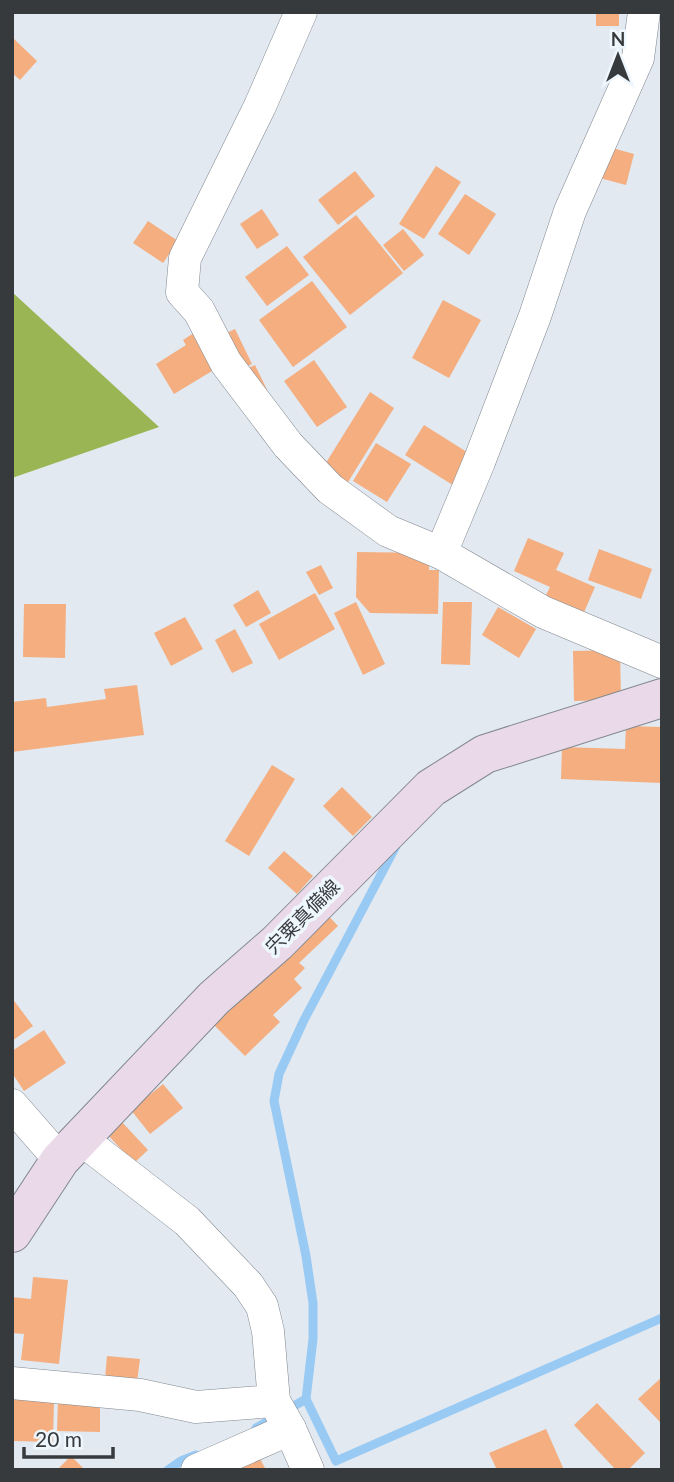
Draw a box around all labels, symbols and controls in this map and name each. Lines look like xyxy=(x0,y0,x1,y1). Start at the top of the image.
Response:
north arrow xyxy=(583,21,653,91)
text: N xyxy=(611,27,625,50)
street label: 宍粟真備線 xyxy=(260,874,344,958)
scale bar xyxy=(24,1416,114,1460)
text: 20 m xyxy=(35,1426,82,1451)

